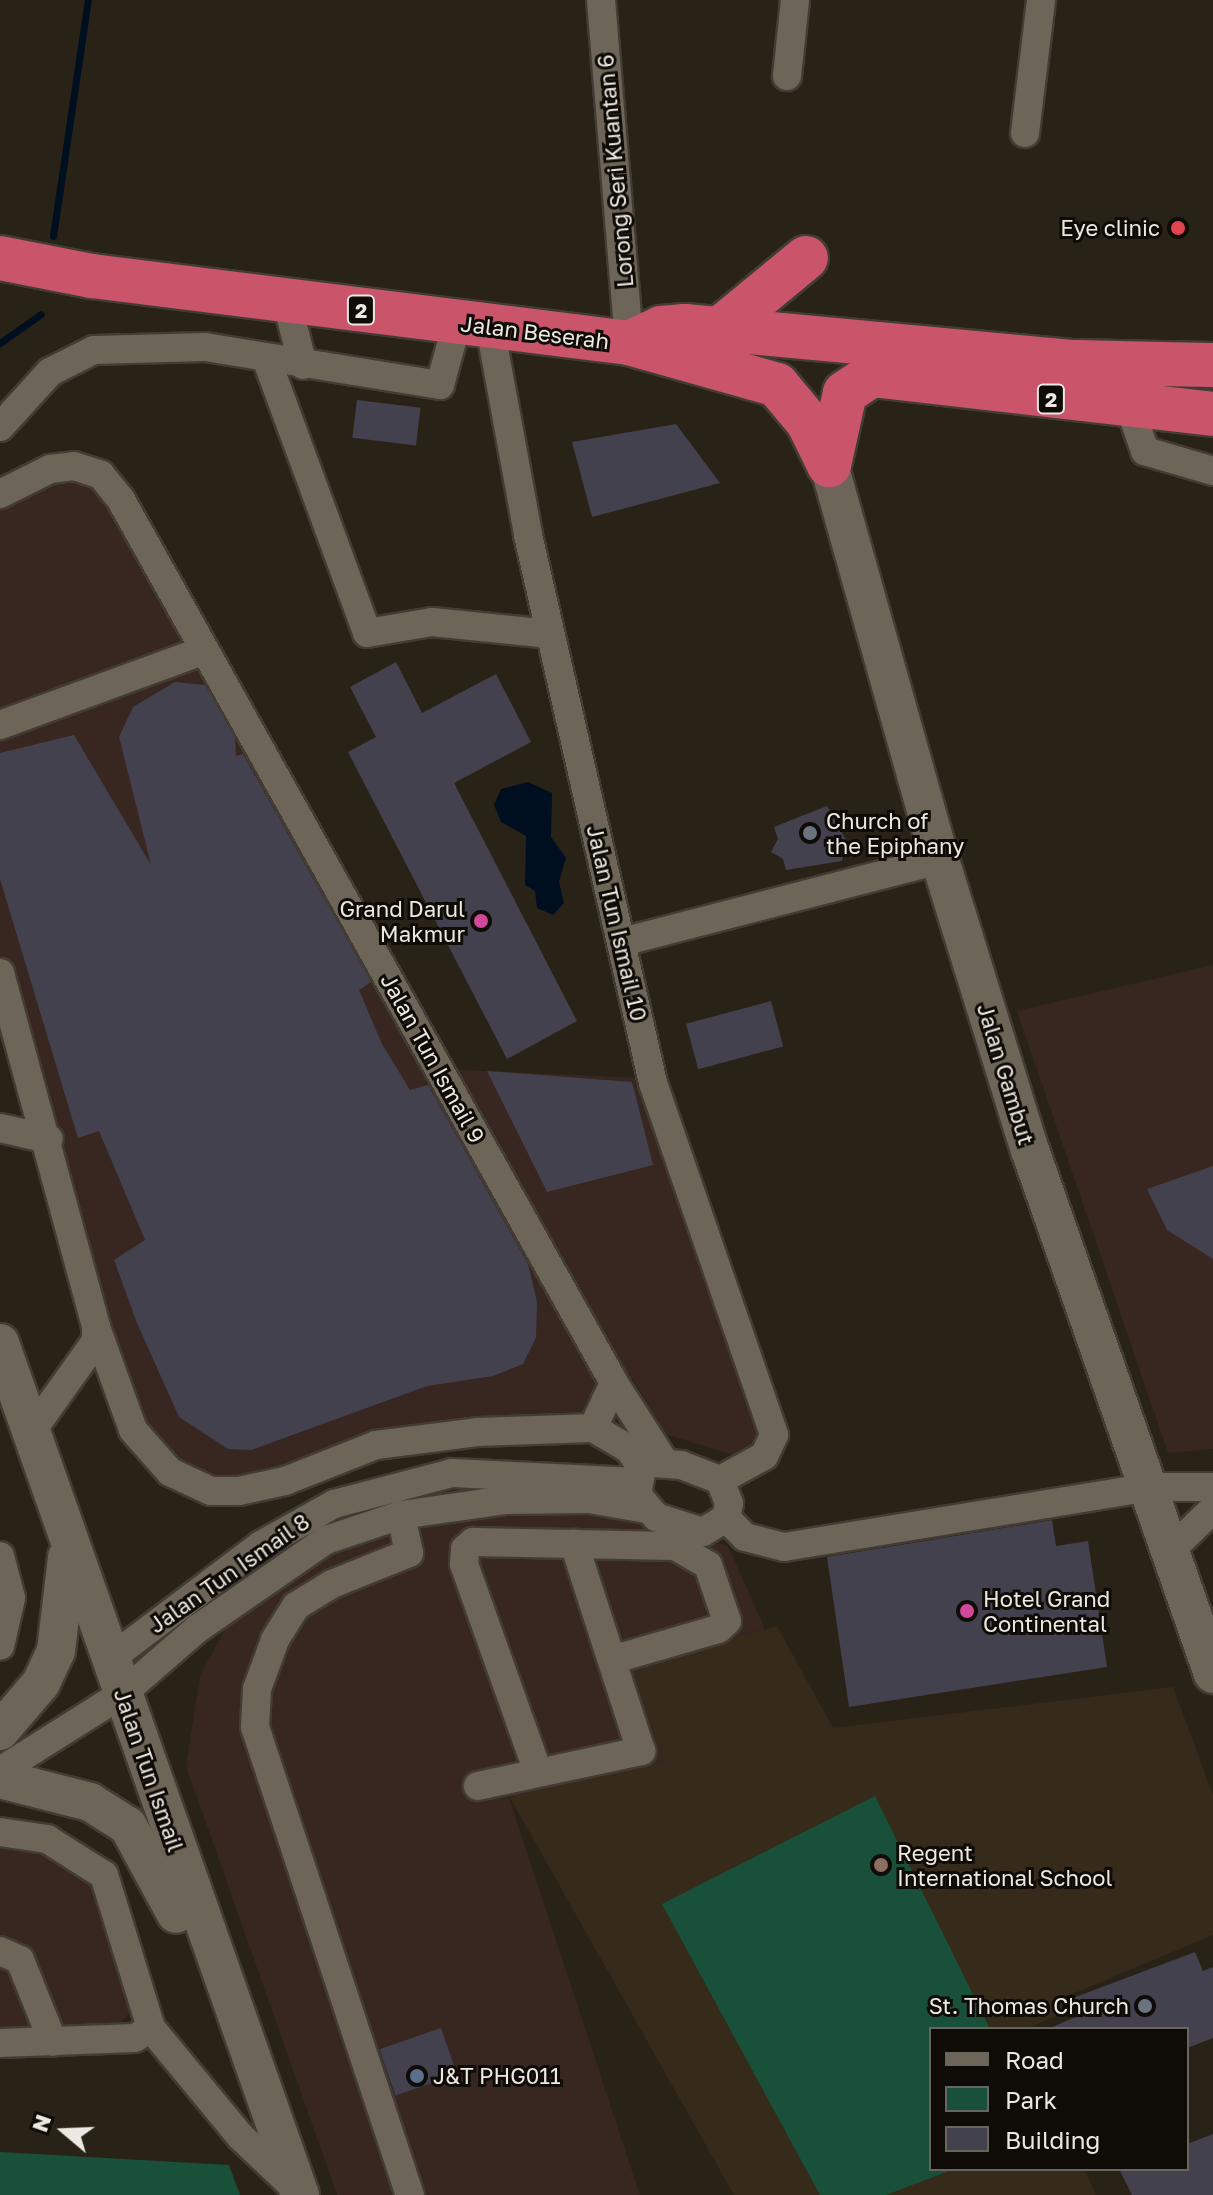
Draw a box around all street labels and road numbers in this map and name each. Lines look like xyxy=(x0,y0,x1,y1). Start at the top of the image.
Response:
street label: Lorong Seri Kuantan 6 xyxy=(592,53,638,289)
road number: 2 xyxy=(345,294,377,326)
street label: Jalan Beserah xyxy=(459,310,611,354)
road number: 2 xyxy=(1035,383,1067,415)
street label: Jalan Tun Ismail 10 xyxy=(582,822,652,1024)
street label: Jalan Tun Ismail 9 xyxy=(376,969,490,1147)
street label: Jalan Gambut xyxy=(972,1000,1040,1148)
street label: Jalan Tun Ismail 8 xyxy=(144,1508,314,1638)
street label: Jalan Tun Ismail xyxy=(109,1685,189,1855)

